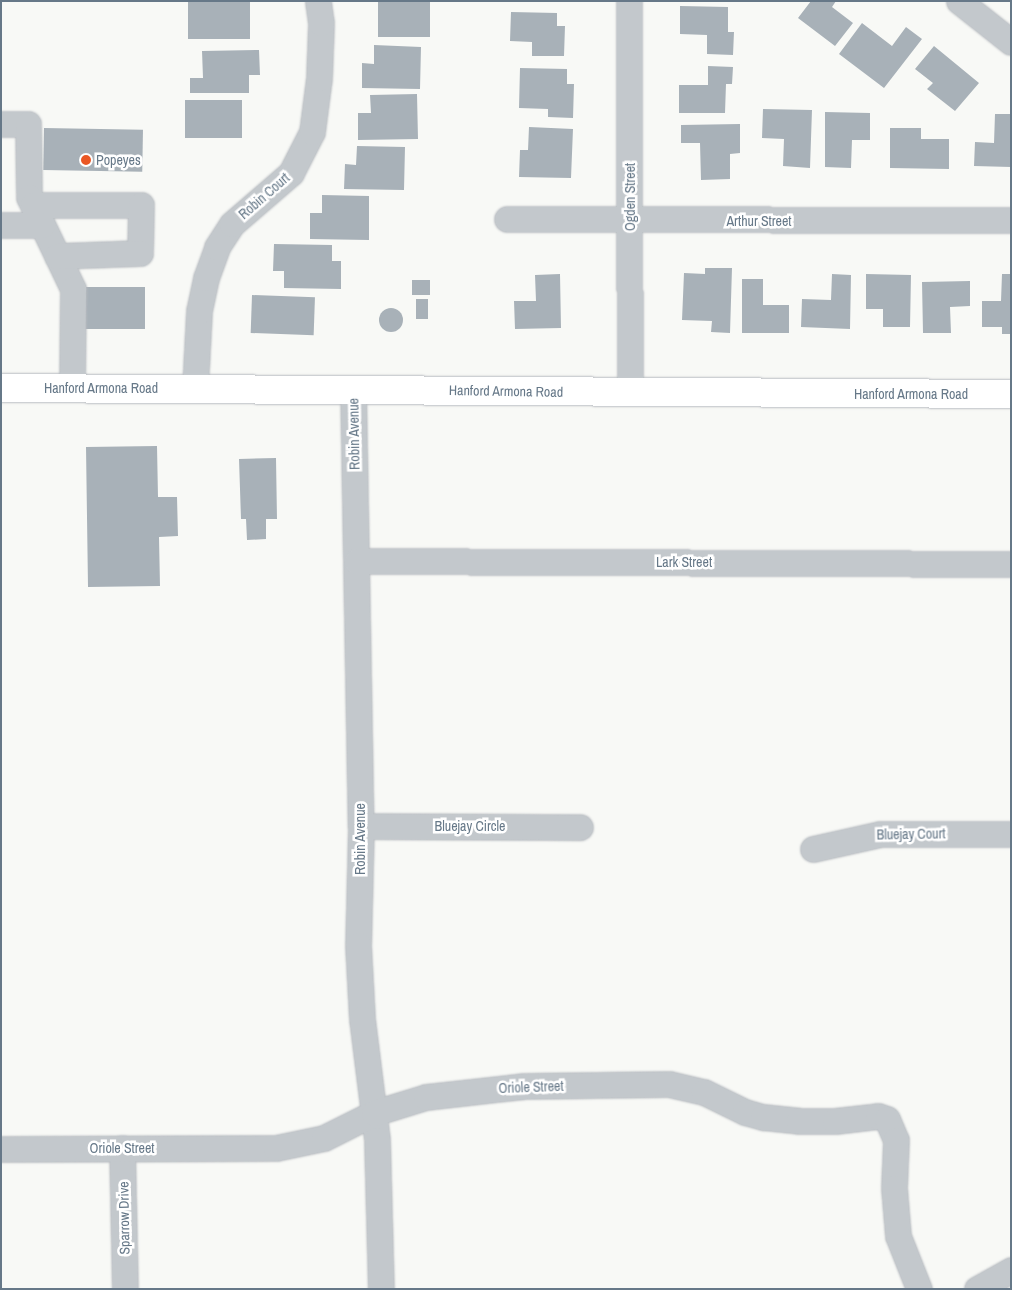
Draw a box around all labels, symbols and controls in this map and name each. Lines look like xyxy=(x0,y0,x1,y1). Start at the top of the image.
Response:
place label: Popeyes xyxy=(96,152,141,168)
marker: Popeyes xyxy=(80,154,92,166)
street label: Ogden Street xyxy=(622,163,638,231)
street label: Robin Court xyxy=(235,169,293,223)
street label: Arthur Street xyxy=(726,213,792,229)
street label: Hanford Armona Road xyxy=(44,380,158,396)
street label: Hanford Armona Road xyxy=(448,382,564,400)
street label: Hanford Armona Road xyxy=(854,386,968,402)
street label: Robin Avenue xyxy=(345,398,363,470)
street label: Lark Street xyxy=(656,554,712,570)
street label: Robin Avenue xyxy=(352,803,368,875)
street label: Bluejay Circle xyxy=(435,818,505,834)
street label: Bluejay Court xyxy=(876,825,946,843)
street label: Oriole Street xyxy=(498,1077,564,1097)
street label: Oriole Street xyxy=(89,1140,155,1156)
street label: Sparrow Drive xyxy=(115,1181,133,1255)

